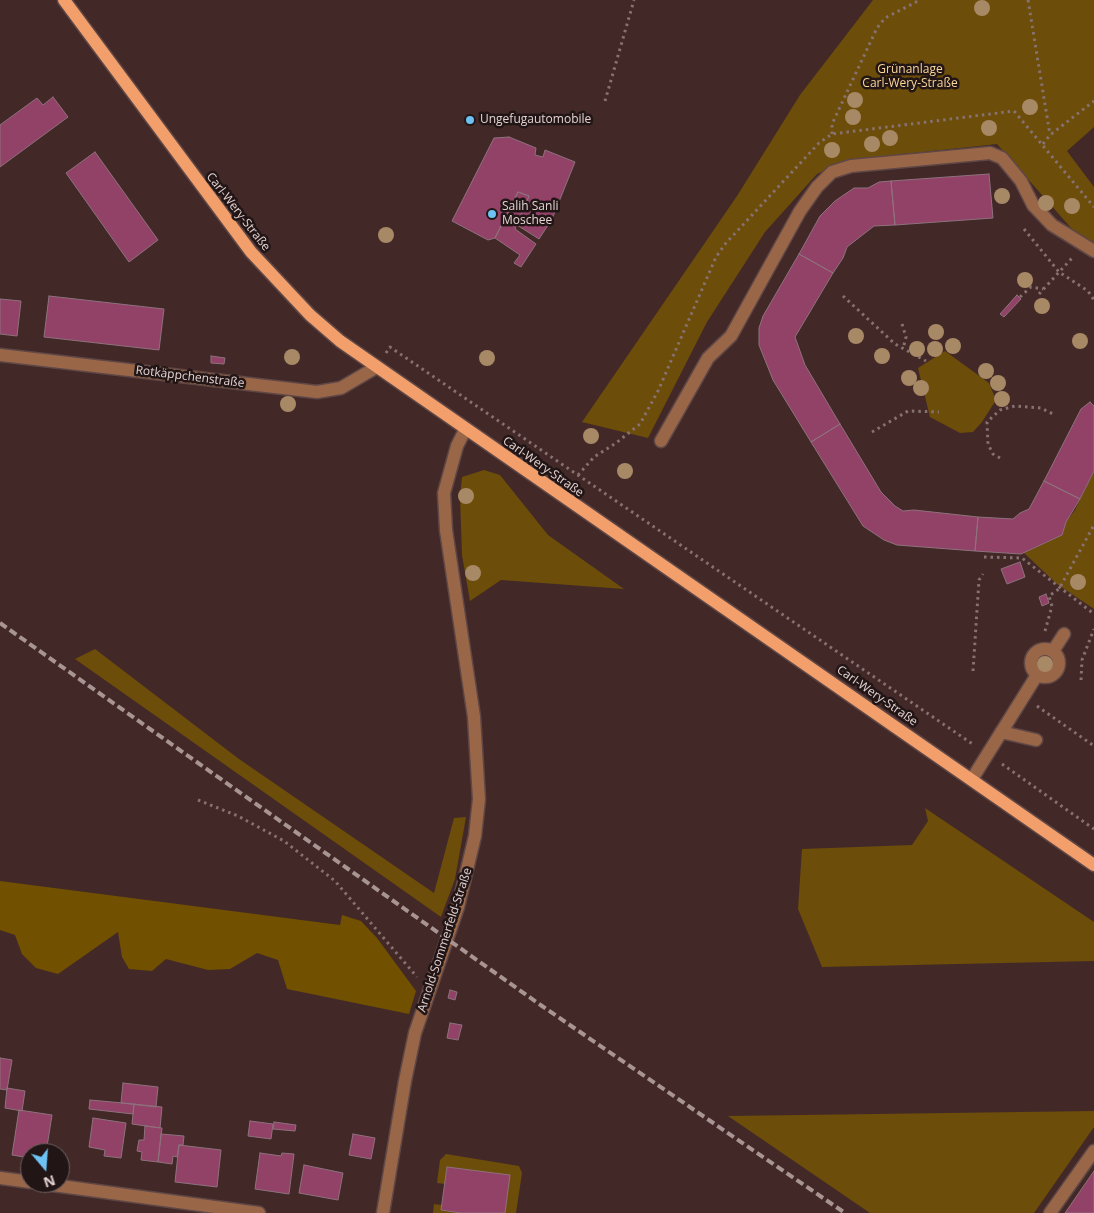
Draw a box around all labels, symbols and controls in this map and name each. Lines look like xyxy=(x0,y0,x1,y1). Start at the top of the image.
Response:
park label: Grünanlage Carl-Wery-Straße xyxy=(862,63,958,91)
place label: Ungefugautomobile xyxy=(480,113,591,127)
marker: Ungefugautomobile xyxy=(464,114,476,126)
street label: Carl-Wery-Straße xyxy=(203,170,273,254)
place label: Salih Sanli Moschee xyxy=(502,200,558,228)
marker: Salih Sanli Moschee xyxy=(486,208,498,220)
street label: Rotkäppchenstraße xyxy=(135,363,245,391)
street label: Carl-Wery-Straße xyxy=(500,434,586,500)
street label: Carl-Wery-Straße xyxy=(834,663,920,729)
street label: Arnold-Sommerfeld-Straße xyxy=(415,866,475,1014)
north arrow xyxy=(20,1143,70,1193)
text: N xyxy=(41,1171,58,1193)

